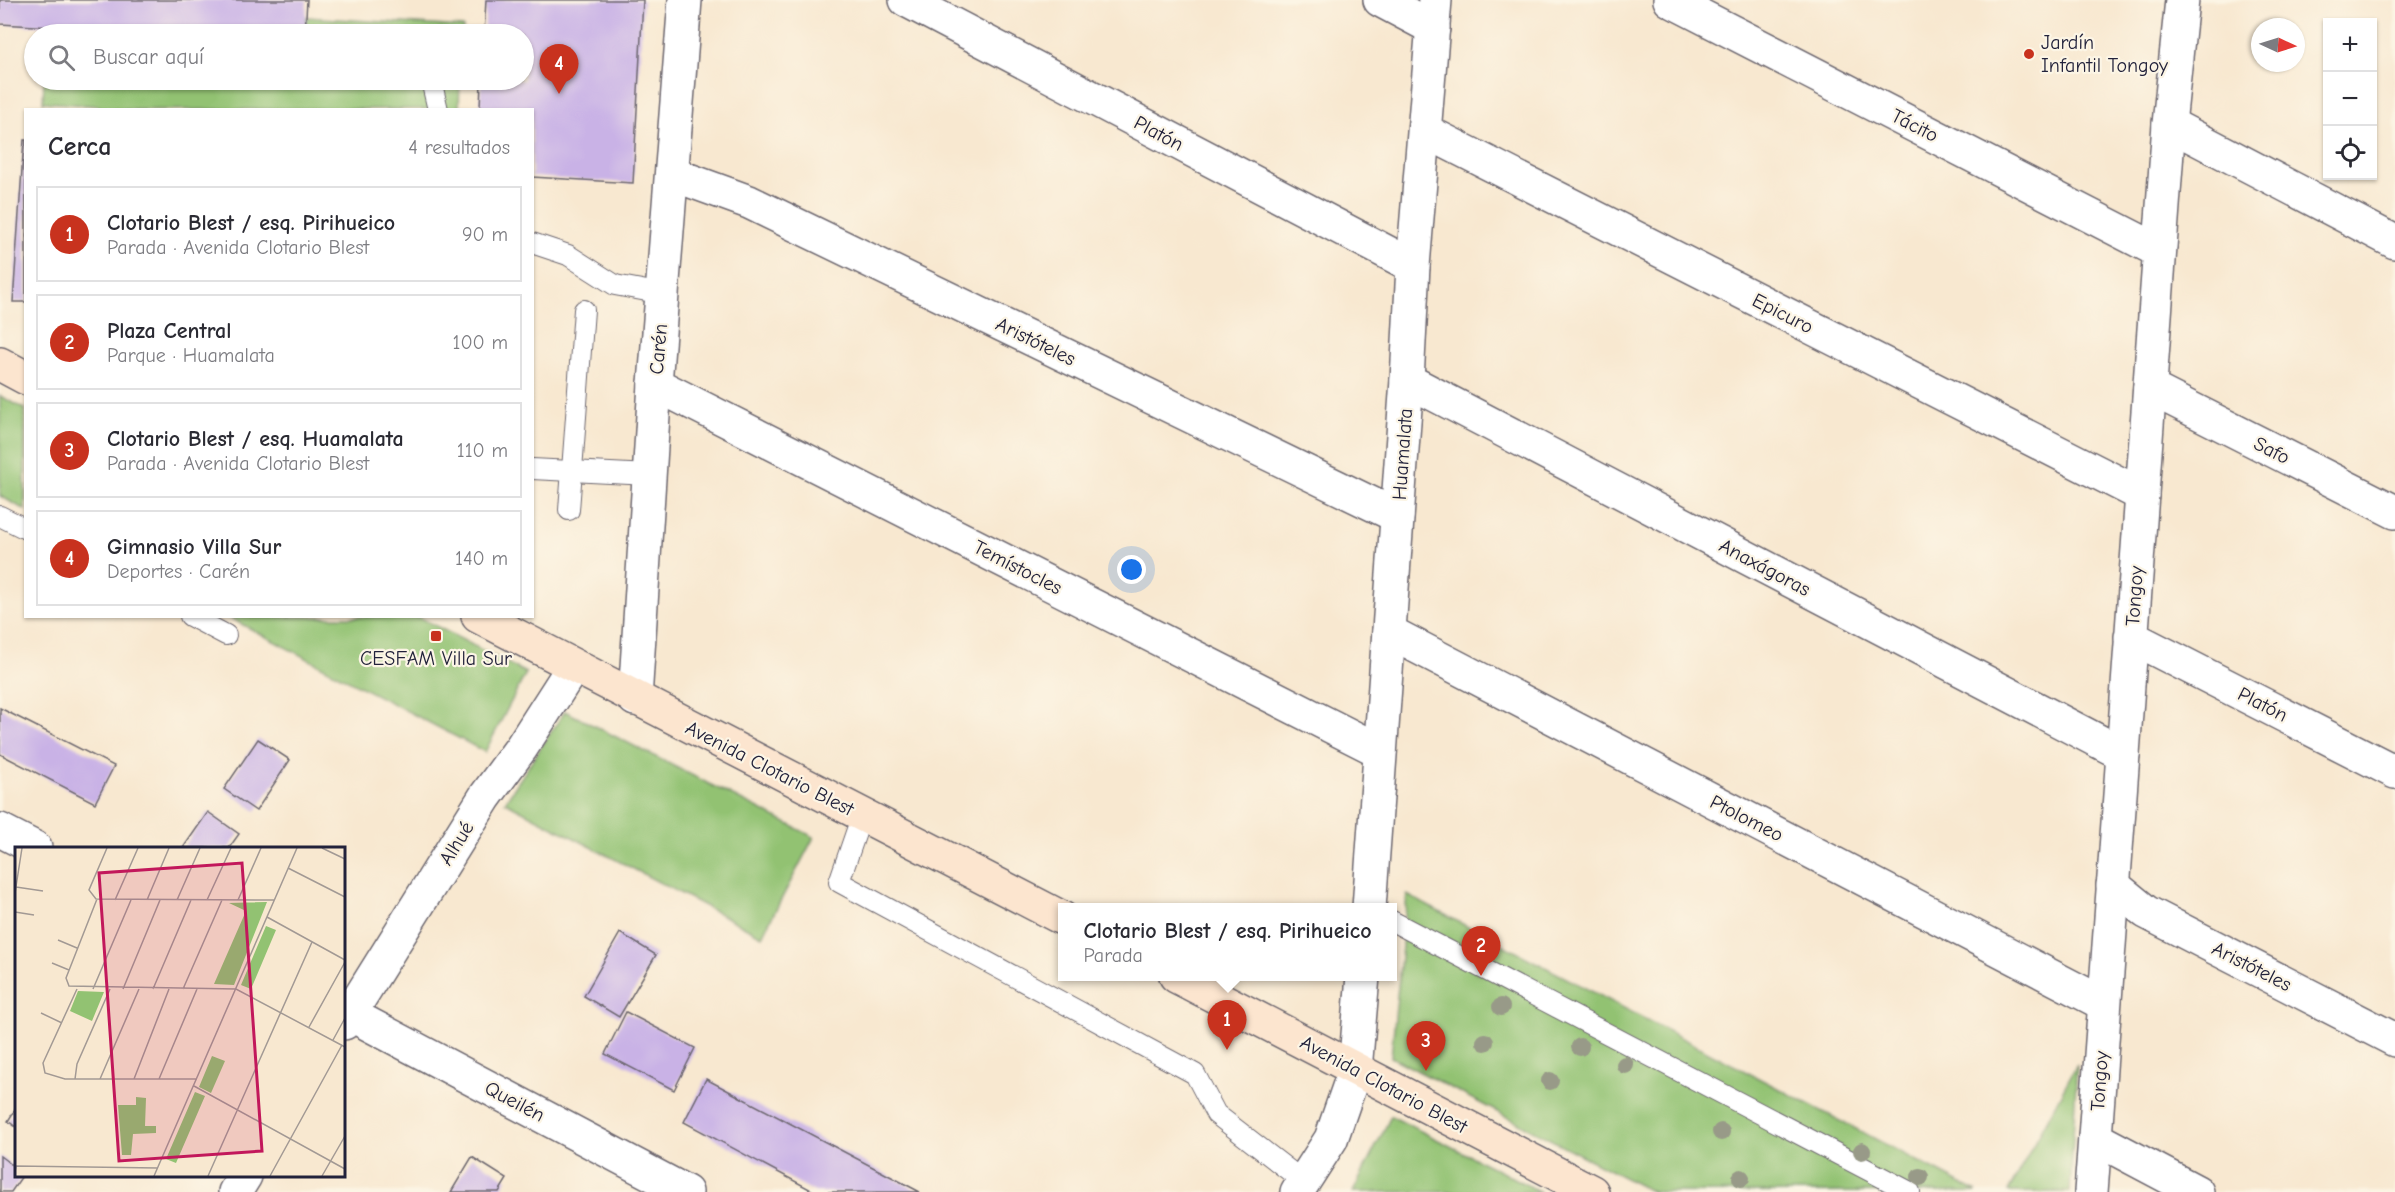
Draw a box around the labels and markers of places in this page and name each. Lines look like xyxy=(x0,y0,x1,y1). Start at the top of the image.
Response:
place label: Jardín Infantil Tongoy xyxy=(2041,31,2168,77)
pin: 4 xyxy=(540,44,578,94)
marker: Jardín Infantil Tongoy xyxy=(2022,47,2036,61)
marker: CESFAM Villa Sur xyxy=(429,629,443,643)
place label: CESFAM Villa Sur xyxy=(360,647,512,670)
pin: 2 xyxy=(1462,926,1500,976)
pin: 1 xyxy=(1208,1000,1246,1050)
pin: 3 xyxy=(1406,1022,1446,1071)

